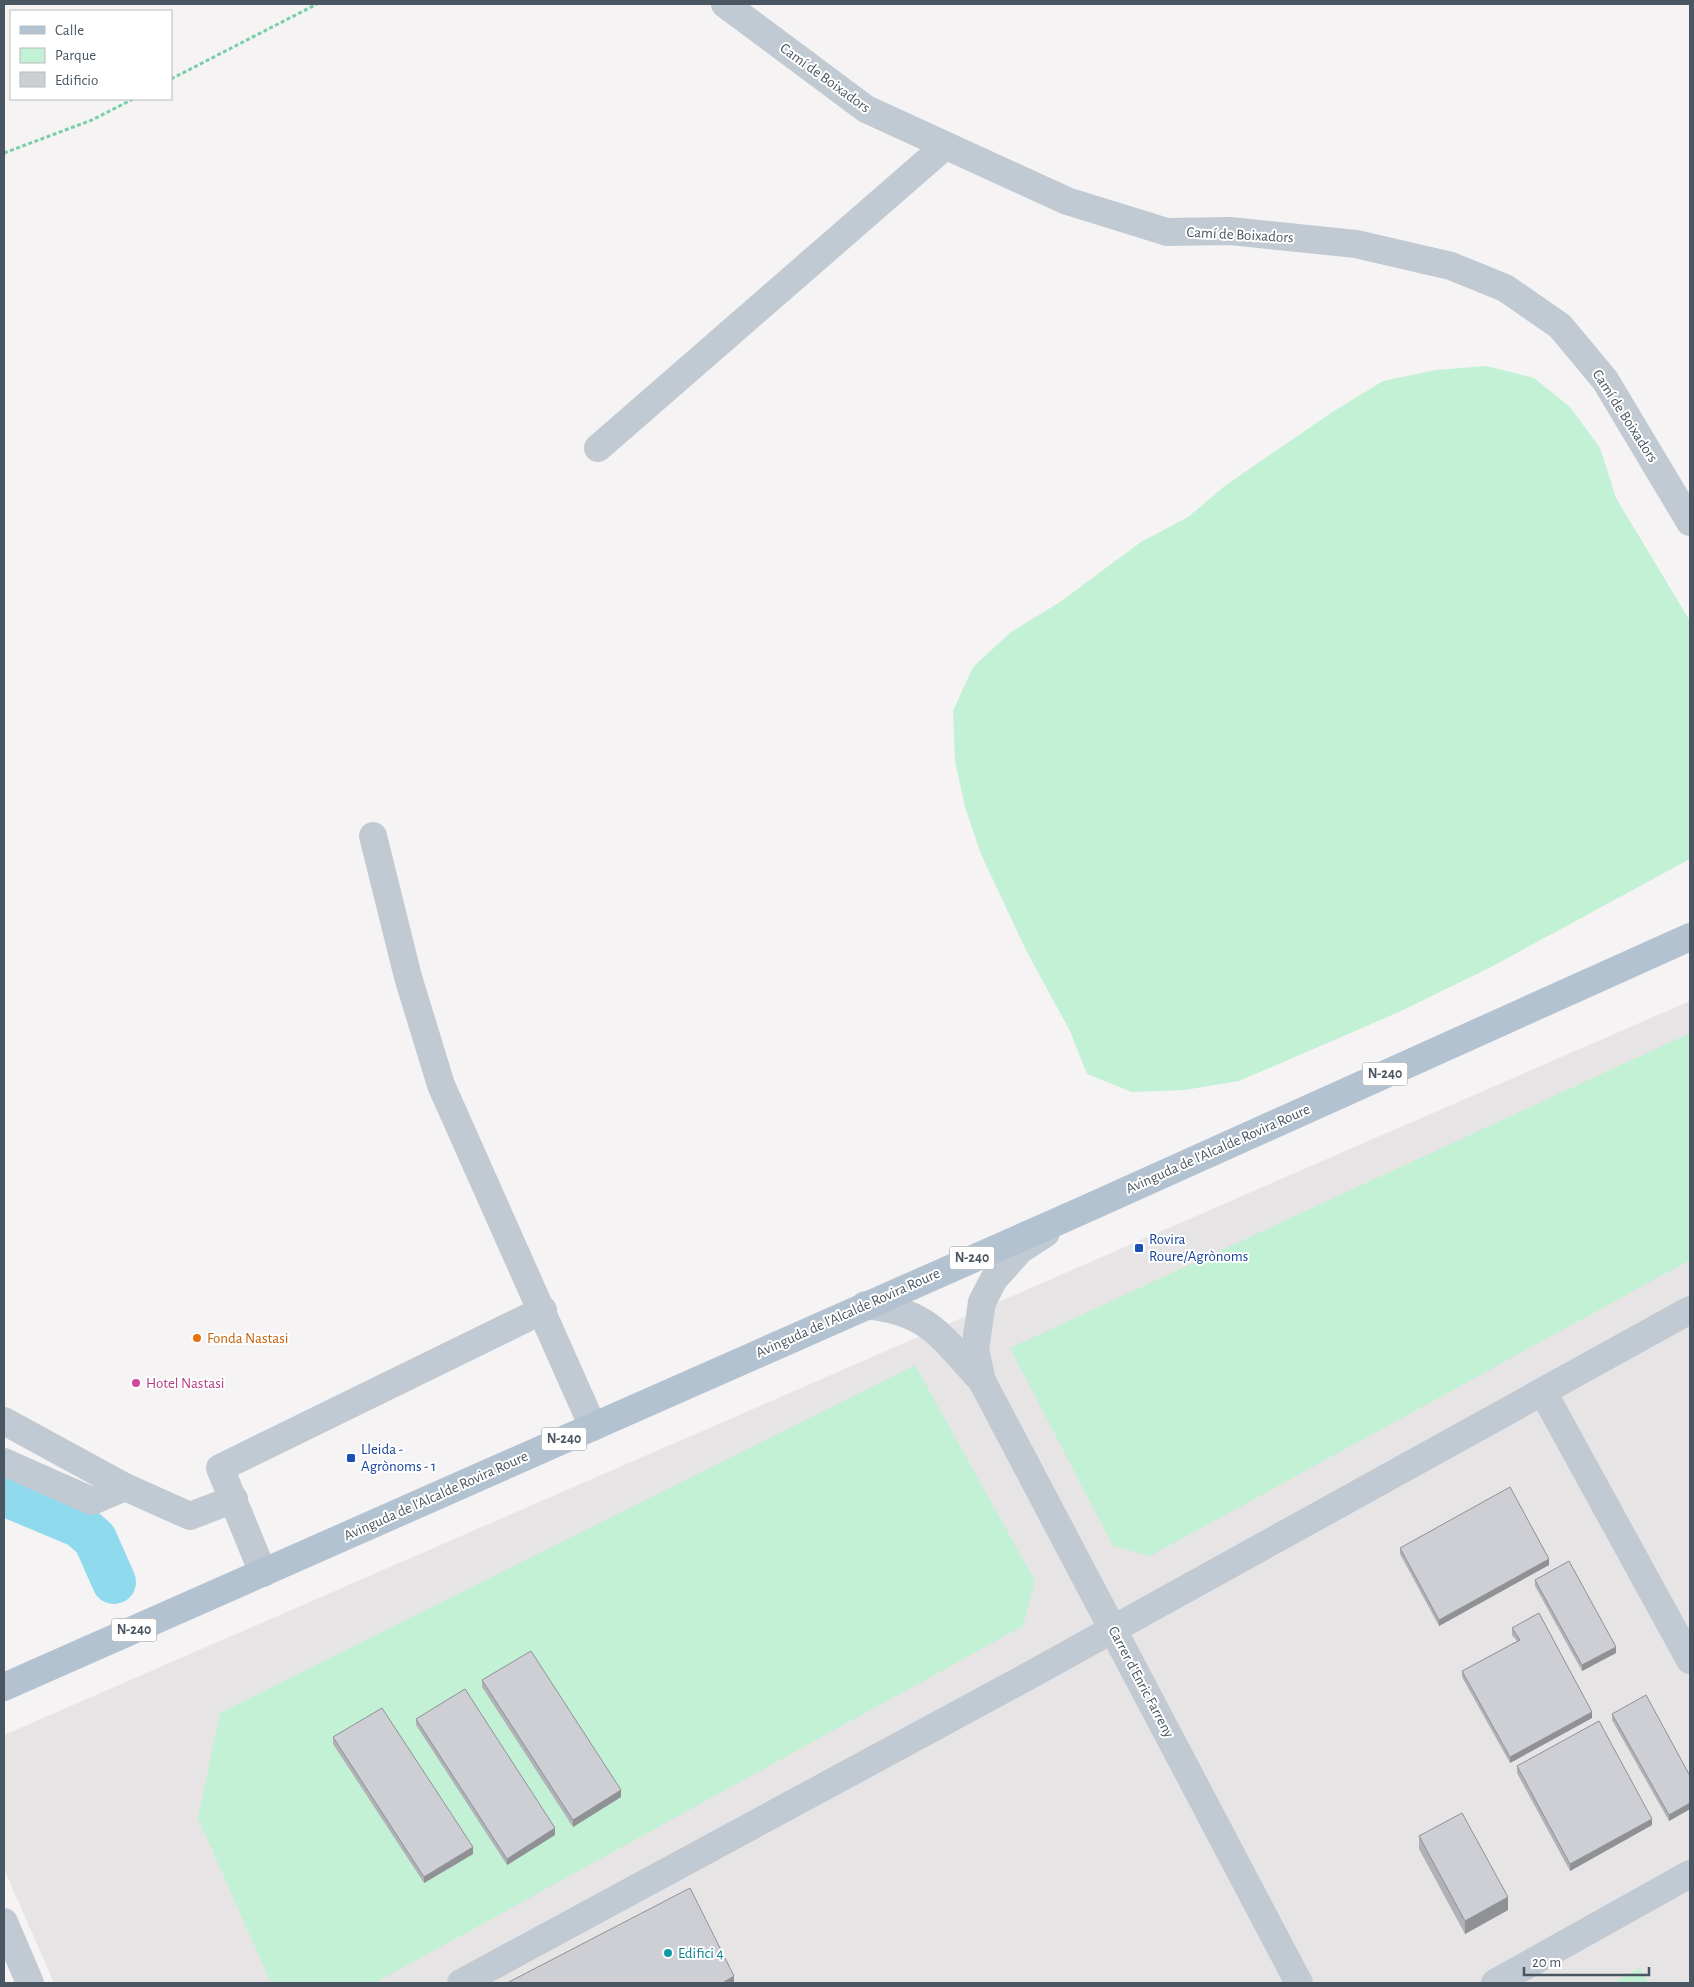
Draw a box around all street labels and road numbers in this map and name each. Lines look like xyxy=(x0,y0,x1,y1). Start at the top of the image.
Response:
street label: Camí de Boixadors xyxy=(777,40,873,116)
street label: Camí de Boixadors xyxy=(1186,225,1294,245)
street label: Camí de Boixadors xyxy=(1589,367,1661,465)
road number: N-240 xyxy=(1362,1062,1408,1086)
street label: Avinguda de l'Alcalde Rovira Roure xyxy=(1124,1101,1312,1197)
road number: N-240 xyxy=(950,1246,994,1270)
street label: Avinguda de l'Alcalde Rovira Roure xyxy=(754,1265,942,1361)
road number: N-240 xyxy=(542,1428,586,1450)
street label: Avinguda de l'Alcalde Rovira Roure xyxy=(342,1448,530,1544)
road number: N-240 xyxy=(112,1618,156,1642)
street label: Carrer d'Enric Farreny xyxy=(1105,1624,1177,1741)

